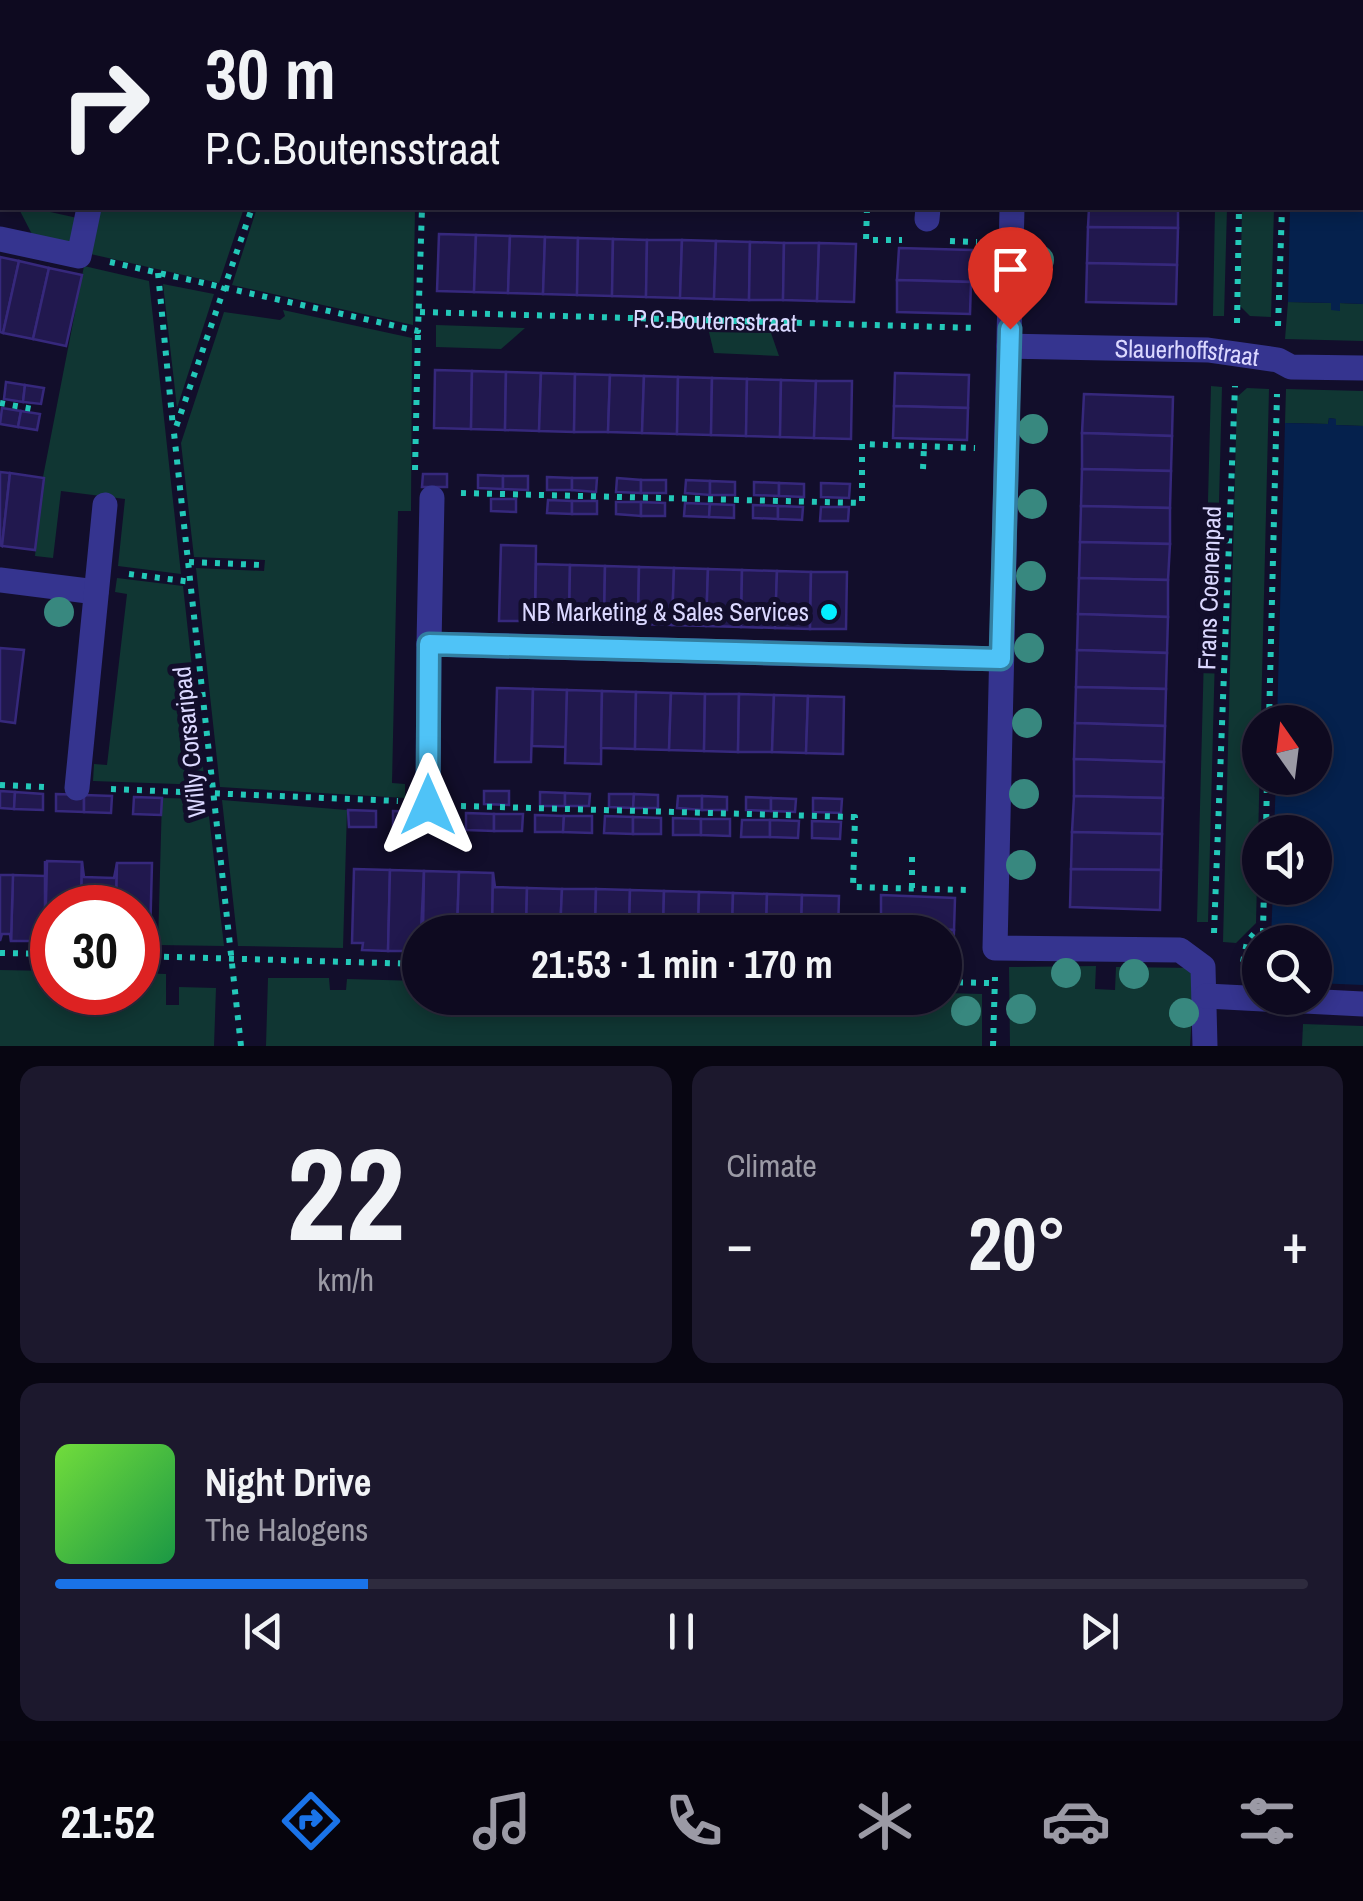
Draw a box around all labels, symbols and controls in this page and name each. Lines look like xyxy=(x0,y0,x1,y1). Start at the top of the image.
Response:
text: 30 m xyxy=(205,27,336,121)
icon: right xyxy=(40,40,170,170)
text: P.C.Boutensstraat xyxy=(205,117,500,178)
pin xyxy=(968,227,1053,330)
icon: arrive xyxy=(983,242,1038,297)
street label: P.C.Boutensstraat xyxy=(632,301,798,340)
street label: Slauerhoffstraat xyxy=(1114,331,1261,374)
street label: Frans Coenenpad xyxy=(1189,505,1229,671)
place label: NB Marketing & Sales Services xyxy=(522,595,809,629)
marker: NB Marketing & Sales Services xyxy=(818,601,840,623)
street label: Willy Corsaripad xyxy=(164,665,214,819)
north arrow xyxy=(1242,705,1332,795)
map controls xyxy=(1242,705,1332,1015)
position arrow xyxy=(376,753,480,857)
button: sound xyxy=(1242,815,1332,905)
speed limit sign: 30 xyxy=(30,885,160,1015)
button: search xyxy=(1242,925,1332,1015)
text: 21:53 · 1 min · 170 m xyxy=(531,939,833,990)
text: 22 xyxy=(286,1105,405,1281)
text: Climate xyxy=(727,1144,817,1187)
text: 20° xyxy=(968,1192,1066,1293)
text: − xyxy=(727,1206,753,1280)
text: + xyxy=(1282,1206,1308,1280)
text: km/h xyxy=(317,1258,374,1301)
text: Night Drive xyxy=(205,1457,371,1508)
text: The Halogens xyxy=(205,1508,368,1551)
icon: previous xyxy=(236,1604,291,1659)
icon: pause xyxy=(654,1604,709,1659)
icon: next xyxy=(1072,1604,1127,1659)
icon: directions xyxy=(276,1786,346,1856)
icon: music xyxy=(467,1786,537,1856)
icon: phone xyxy=(659,1786,729,1856)
icon: climate xyxy=(850,1786,920,1856)
icon: car xyxy=(1041,1786,1111,1856)
icon: filters xyxy=(1232,1786,1302,1856)
text: 21:52 xyxy=(61,1791,155,1852)

